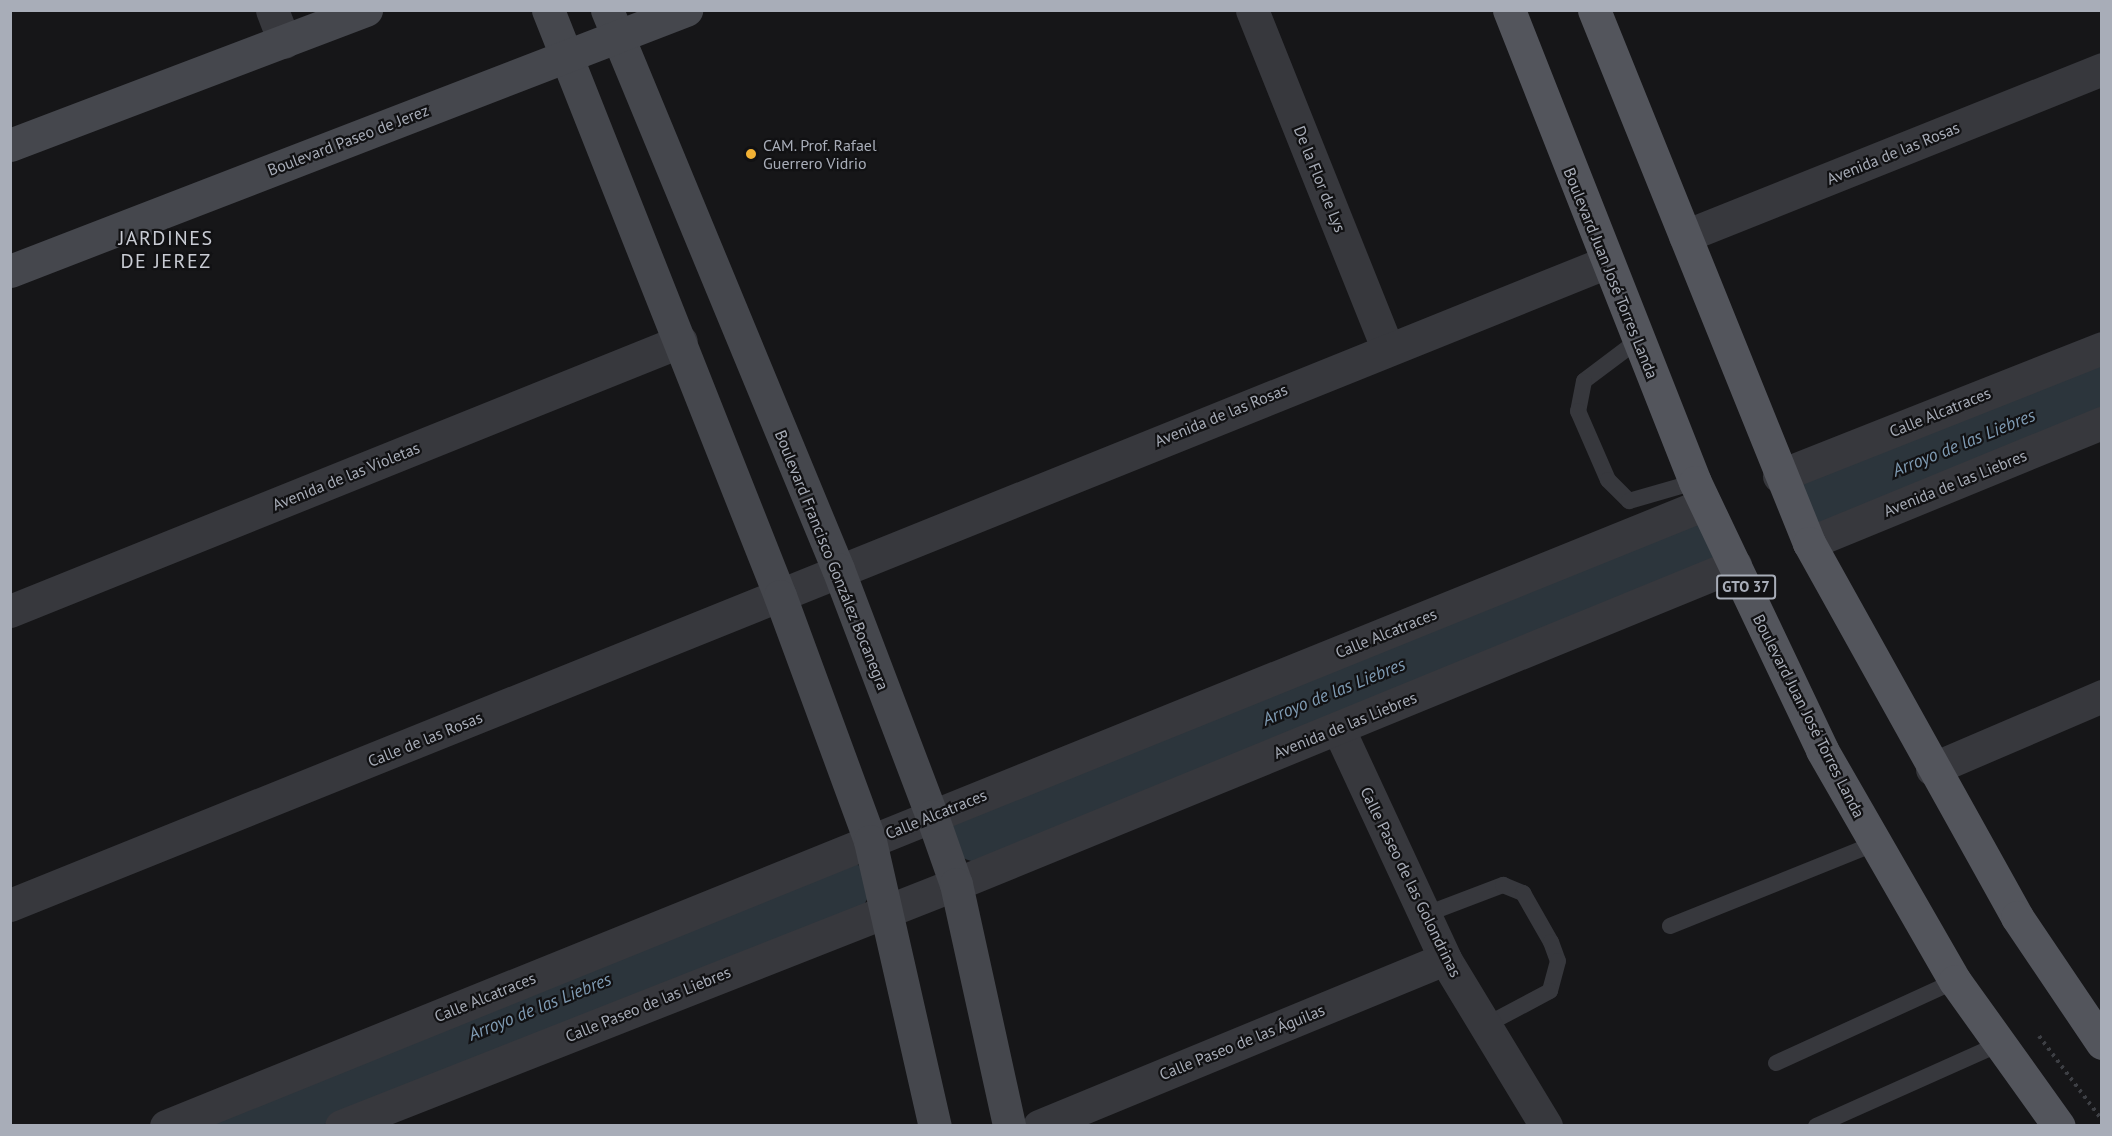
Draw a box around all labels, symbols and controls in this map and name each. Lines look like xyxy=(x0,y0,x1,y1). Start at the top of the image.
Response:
street label: Boulevard Paseo de Jerez xyxy=(265,100,431,180)
street label: Avenida de las Rosas xyxy=(1824,118,1962,188)
street label: De la Flor de Lys xyxy=(1290,123,1350,235)
place label: CAM. Prof. Rafael Guerrero Vidrio xyxy=(763,135,879,173)
marker: CAM. Prof. Rafael Guerrero Vidrio xyxy=(744,147,758,161)
street label: Boulevard Juan José Torres Landa xyxy=(1560,165,1662,381)
district label: JARDINES DE JEREZ xyxy=(118,227,214,274)
street label: Avenida de las Rosas xyxy=(1152,380,1290,450)
street label: Calle Alcatraces xyxy=(1886,383,1994,441)
water label: Arroyo de las Liebres xyxy=(1889,404,2039,482)
street label: Boulevard Francisco González Bocanegra xyxy=(771,427,893,693)
street label: Avenida de las Violetas xyxy=(269,438,423,514)
street label: Avenida de las Liebres xyxy=(1881,446,2029,520)
road number: GTO 37 xyxy=(1716,575,1776,599)
street label: Calle Alcatraces xyxy=(1332,604,1440,662)
street label: Boulevard Juan José Torres Landa xyxy=(1749,611,1869,821)
water label: Arroyo de las Liebres xyxy=(1259,653,1409,731)
street label: Avenida de las Liebres xyxy=(1271,688,1419,762)
street label: Calle de las Rosas xyxy=(365,707,485,771)
street label: Calle Paseo de las Golondrinas xyxy=(1357,784,1465,980)
street label: Calle Alcatraces xyxy=(882,785,990,843)
street label: Calle Paseo de las Liebres xyxy=(563,962,733,1046)
street label: Calle Alcatraces xyxy=(431,968,539,1026)
water label: Arroyo de las Liebres xyxy=(465,968,615,1046)
street label: Calle Paseo de las Águilas xyxy=(1156,1000,1328,1084)

